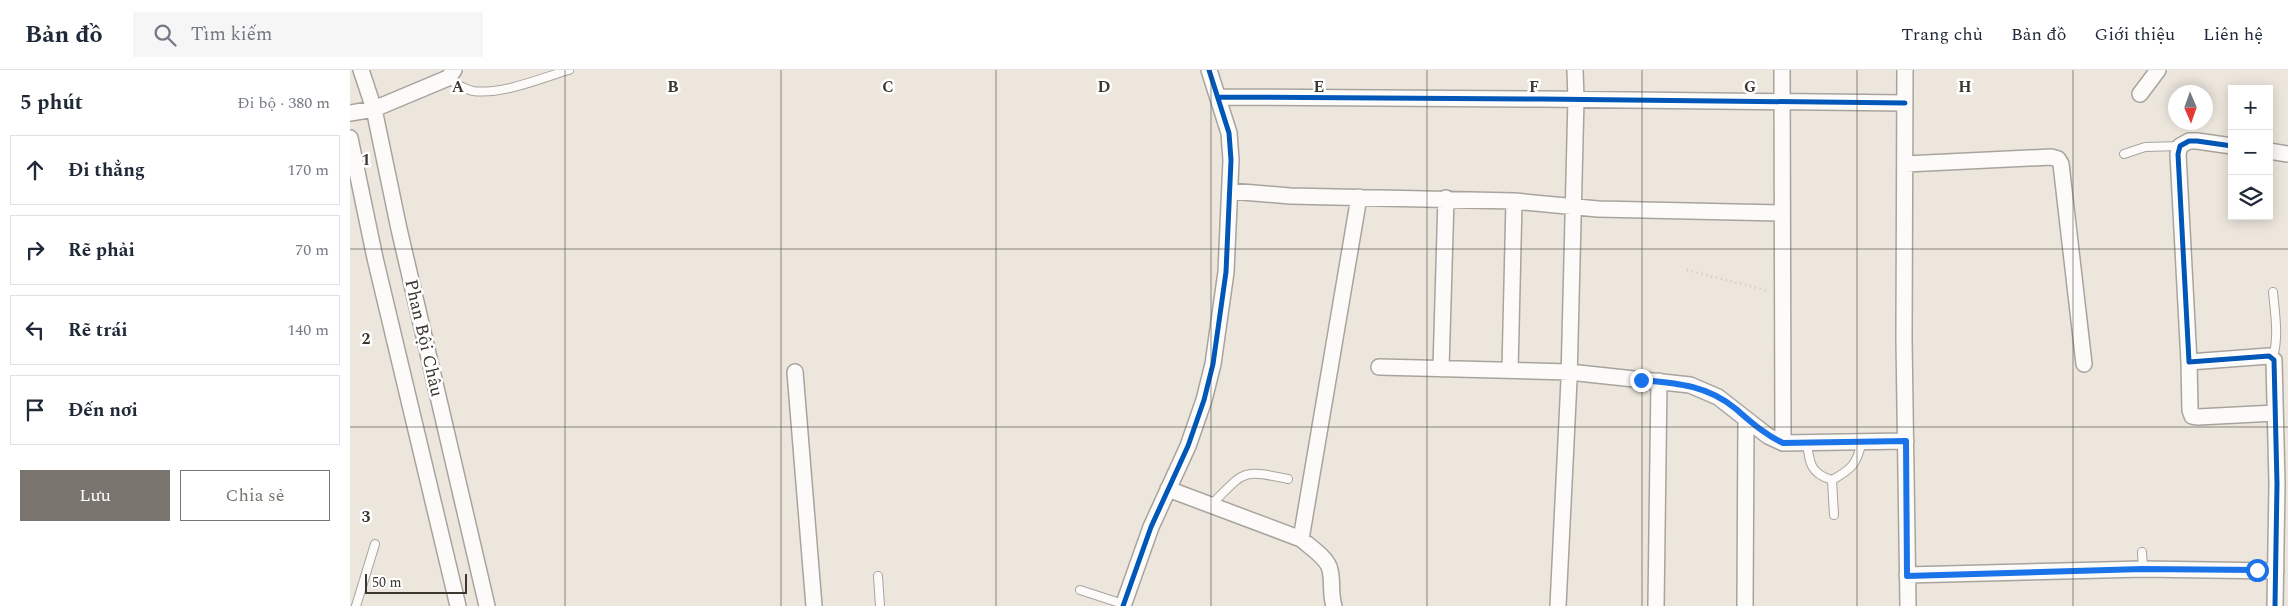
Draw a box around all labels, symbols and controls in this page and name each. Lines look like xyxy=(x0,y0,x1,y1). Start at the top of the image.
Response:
search box xyxy=(133,12,483,57)
text: Bản đồ xyxy=(25,17,103,53)
text: Tìm kiếm xyxy=(191,20,272,49)
icon: search xyxy=(151,21,179,49)
text: Trang chủ xyxy=(1901,21,1983,48)
text: Bản đồ xyxy=(2011,21,2067,48)
text: Giới thiệu xyxy=(2095,21,2175,48)
text: Liên hệ xyxy=(2203,21,2263,48)
text: A xyxy=(452,75,465,99)
text: B xyxy=(667,75,679,99)
text: C xyxy=(882,75,894,99)
text: D xyxy=(1098,75,1111,99)
text: E xyxy=(1314,75,1324,99)
text: F xyxy=(1529,75,1539,99)
text: G xyxy=(1744,75,1756,99)
text: H xyxy=(1958,75,1972,99)
north arrow xyxy=(2168,85,2213,130)
map controls xyxy=(2228,85,2273,220)
button: + xyxy=(2228,85,2273,130)
text: 5 phút xyxy=(20,87,83,119)
text: Đi bộ · 380 m xyxy=(237,91,330,115)
button: − xyxy=(2228,130,2273,175)
text: 1 xyxy=(362,148,370,172)
icon: ahead xyxy=(21,156,49,184)
text: Đi thẳng xyxy=(68,156,145,185)
text: 170 m xyxy=(287,158,329,182)
button: layers xyxy=(2228,175,2273,220)
icon: right xyxy=(21,236,49,264)
text: Rẽ phải xyxy=(68,236,135,265)
text: 70 m xyxy=(295,238,329,262)
street label: Phan Bội Châu xyxy=(397,277,451,399)
icon: left xyxy=(21,316,49,344)
text: Rẽ trái xyxy=(68,316,128,345)
text: 140 m xyxy=(287,318,329,342)
text: 2 xyxy=(362,327,371,351)
route end xyxy=(1630,369,1653,392)
icon: arrive xyxy=(21,396,49,424)
text: Đến nơi xyxy=(68,396,138,425)
button: Lưu xyxy=(20,470,170,521)
button: Chia sẻ xyxy=(180,470,330,521)
text: 3 xyxy=(362,505,371,529)
route start xyxy=(2246,559,2269,582)
scale bar xyxy=(365,571,468,594)
text: 50 m xyxy=(372,572,402,593)

